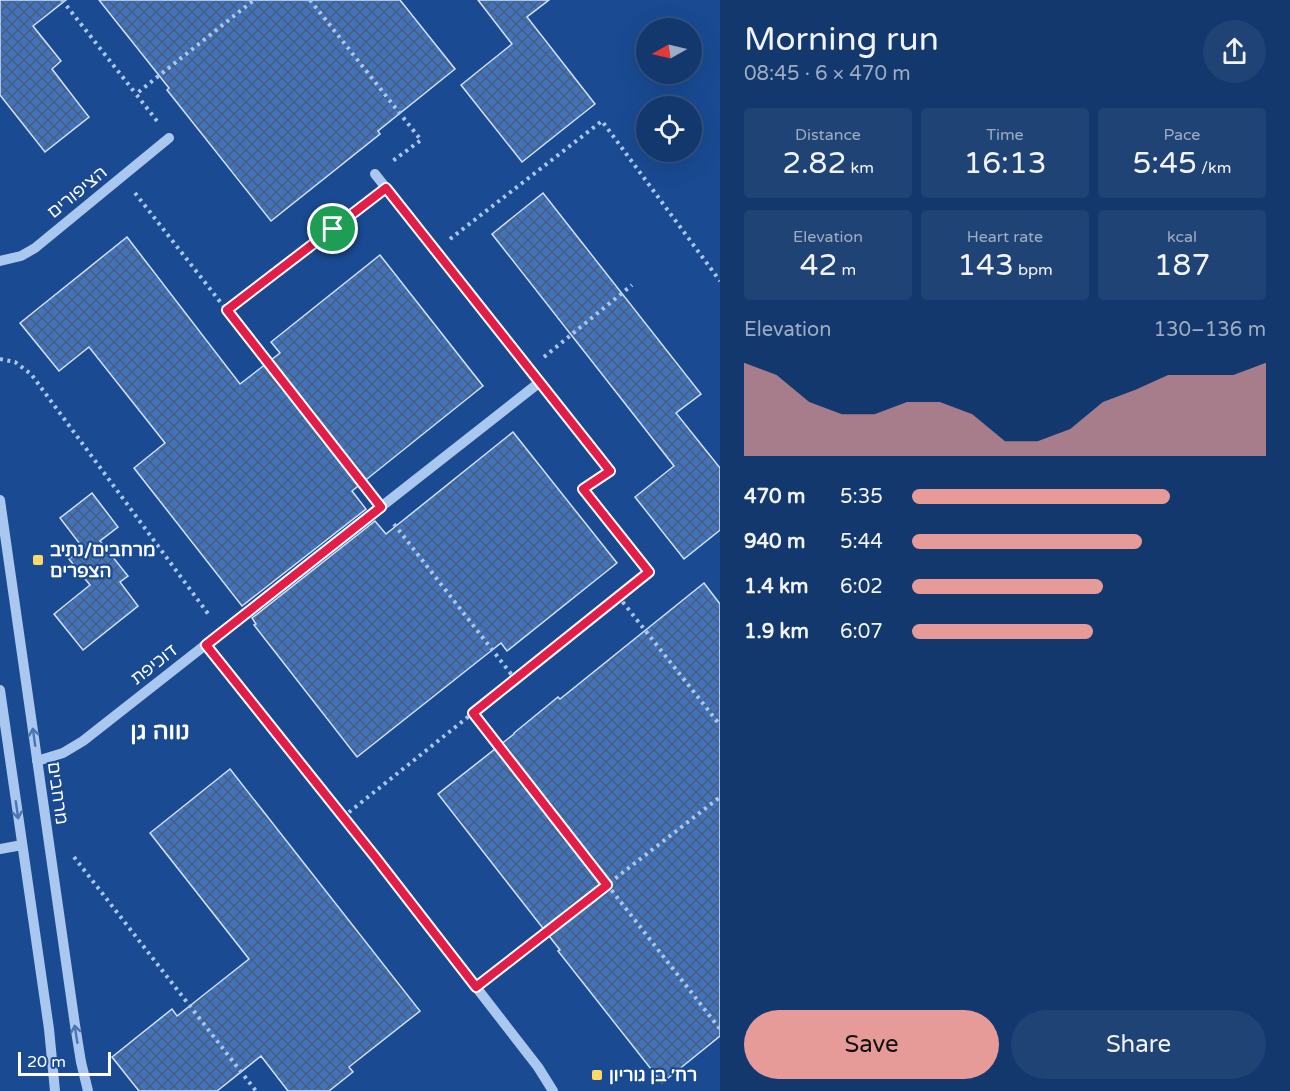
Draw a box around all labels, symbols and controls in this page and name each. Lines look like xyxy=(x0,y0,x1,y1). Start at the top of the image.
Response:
north arrow xyxy=(636,18,702,84)
map controls xyxy=(636,18,702,162)
text: Morning run xyxy=(744,20,939,59)
button: share xyxy=(1203,20,1266,83)
text: 08:45 · 6 × 470 m xyxy=(744,62,911,86)
button: locate xyxy=(636,96,702,162)
text: Distance xyxy=(795,125,861,145)
text: Time xyxy=(986,125,1024,145)
text: Pace xyxy=(1164,125,1200,145)
text: 2.82 xyxy=(782,145,846,182)
text: 16:13 xyxy=(963,145,1047,182)
text: 5:45 xyxy=(1133,145,1197,182)
text: km xyxy=(846,158,874,178)
text: /km xyxy=(1197,158,1231,178)
street label: הציפורים xyxy=(43,161,111,223)
pin xyxy=(307,203,358,254)
icon: arrive xyxy=(316,212,349,245)
text: Elevation xyxy=(793,227,863,247)
text: Heart rate xyxy=(967,227,1043,247)
text: kcal xyxy=(1167,227,1197,247)
text: 42 xyxy=(800,247,837,284)
text: 143 xyxy=(957,247,1014,284)
text: 187 xyxy=(1154,247,1210,284)
text: m xyxy=(837,260,856,280)
text: bpm xyxy=(1014,260,1053,280)
text: Elevation xyxy=(744,318,831,342)
text: 130–136 m xyxy=(1153,318,1266,342)
text: 470 m xyxy=(744,485,805,509)
text: 5:35 xyxy=(840,485,883,509)
text: 940 m xyxy=(744,530,805,554)
text: 5:44 xyxy=(840,530,883,554)
place label: מרחבים/נתיב הצפרים xyxy=(50,539,155,582)
marker: מרחבים/נתיב הצפרים xyxy=(31,553,45,567)
text: 1.4 km xyxy=(744,575,808,599)
text: 6:02 xyxy=(840,575,883,599)
text: 1.9 km xyxy=(744,620,809,644)
text: 6:07 xyxy=(840,620,883,644)
street label: דוכיפת xyxy=(126,639,182,689)
district label: נווה גן xyxy=(130,717,190,746)
one-way arrow xyxy=(28,727,39,747)
street label: מרחבים xyxy=(43,760,73,826)
one-way arrow xyxy=(12,800,23,819)
button: Save xyxy=(744,1010,999,1079)
button: Share xyxy=(1011,1010,1266,1079)
one-way arrow xyxy=(70,1024,81,1044)
scale bar xyxy=(18,1049,111,1076)
text: 20 m xyxy=(27,1052,66,1072)
place label: רח׳ בן גוריון xyxy=(609,1064,697,1086)
marker: רח׳ בן גוריון xyxy=(590,1068,604,1082)

